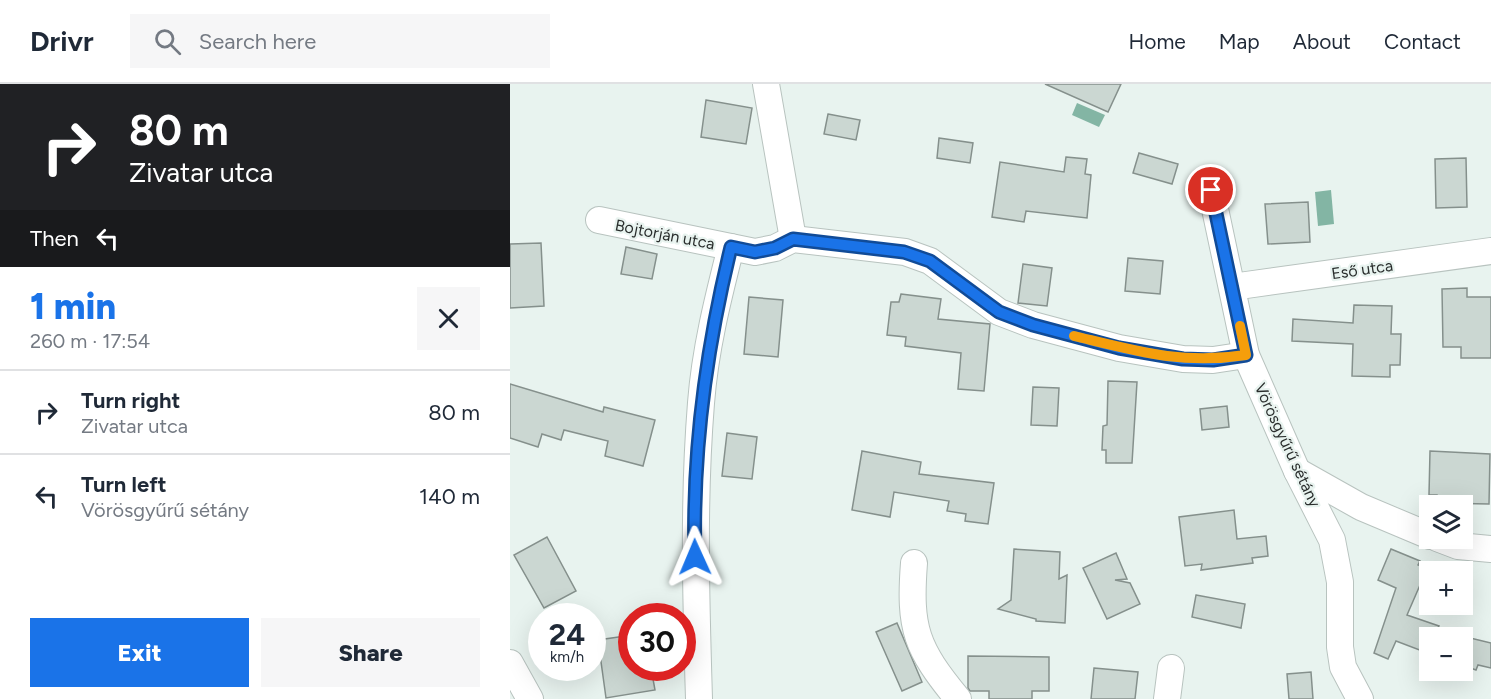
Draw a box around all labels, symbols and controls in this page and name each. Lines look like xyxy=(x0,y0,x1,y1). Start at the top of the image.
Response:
search box xyxy=(130,14,550,68)
text: Drivr xyxy=(30,24,94,58)
icon: search xyxy=(151,25,184,58)
text: Search here xyxy=(199,28,316,55)
text: Home xyxy=(1129,29,1186,54)
text: Map xyxy=(1219,29,1260,54)
text: About xyxy=(1293,29,1351,54)
text: Contact xyxy=(1384,29,1461,54)
text: 80 m xyxy=(129,105,229,156)
icon: right xyxy=(30,108,108,186)
text: Zivatar utca xyxy=(129,156,273,189)
pin xyxy=(1185,164,1236,215)
icon: arrive xyxy=(1194,173,1227,206)
street label: Bojtorján utca xyxy=(613,216,716,253)
icon: left xyxy=(91,222,124,255)
text: Then xyxy=(30,225,79,252)
street label: Eső utca xyxy=(1330,256,1394,283)
text: 1 min xyxy=(30,285,116,328)
button: close xyxy=(417,287,480,350)
text: 260 m · 17:54 xyxy=(30,329,150,353)
street label: Vörösgyűrű sétány xyxy=(1251,380,1325,511)
text: Turn right xyxy=(81,387,180,414)
icon: right xyxy=(30,396,63,429)
text: 80 m xyxy=(428,399,480,426)
text: Zivatar utca xyxy=(81,414,188,438)
text: Turn left xyxy=(81,471,167,498)
icon: left xyxy=(30,480,63,513)
text: 140 m xyxy=(419,483,480,510)
map controls xyxy=(1419,495,1473,681)
button: layers xyxy=(1419,495,1473,549)
text: Vörösgyűrű sétány xyxy=(81,498,249,522)
position arrow xyxy=(663,525,727,589)
button: + xyxy=(1419,561,1473,615)
speed limit sign: 30 xyxy=(618,603,696,681)
text: 24 xyxy=(549,616,585,653)
button: Exit xyxy=(30,618,249,687)
button: Share xyxy=(261,618,480,687)
button: − xyxy=(1419,627,1473,681)
text: km/h xyxy=(550,648,584,666)

